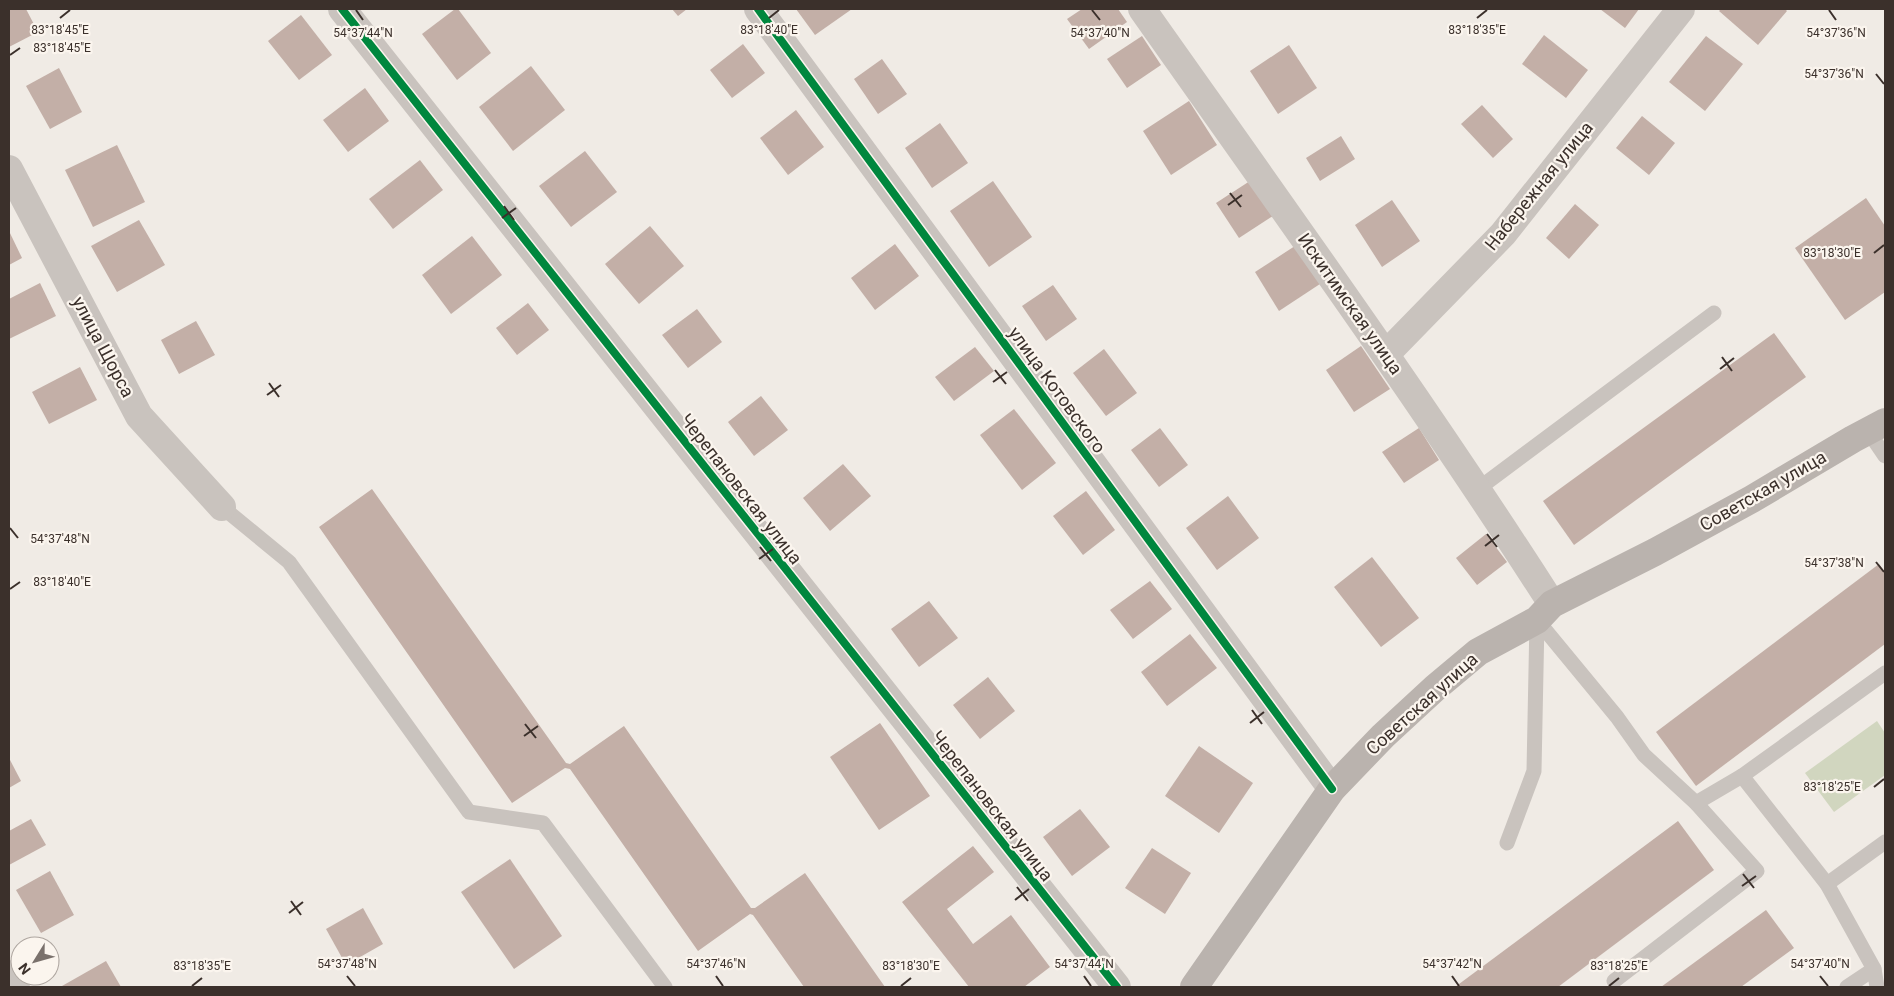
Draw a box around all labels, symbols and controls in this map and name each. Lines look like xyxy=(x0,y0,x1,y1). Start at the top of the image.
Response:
text: 83°18'45"E xyxy=(31,23,89,37)
text: 83°18'40"E xyxy=(740,23,798,37)
text: 83°18'35"E xyxy=(1448,23,1506,37)
text: 54°37'44"N xyxy=(333,26,393,40)
text: 54°37'40"N xyxy=(1070,26,1130,40)
text: 54°37'36"N xyxy=(1806,26,1866,40)
text: 83°18'45"E xyxy=(33,41,91,55)
text: 54°37'36"N xyxy=(1804,67,1864,81)
street label: Набережная улица xyxy=(1480,117,1597,254)
street label: Искитимская улица xyxy=(1294,229,1407,378)
text: 83°18'30"E xyxy=(1803,246,1861,260)
street label: улица Щорса xyxy=(68,293,139,401)
street label: улица Котовского xyxy=(1005,322,1110,457)
street label: Черепановская улица xyxy=(676,409,807,568)
street label: Советская улица xyxy=(1696,446,1830,535)
text: 54°37'48"N xyxy=(30,532,90,546)
text: 54°37'38"N xyxy=(1804,556,1864,570)
text: 83°18'40"E xyxy=(33,575,91,589)
street label: Советская улица xyxy=(1362,648,1482,759)
street label: Черепановская улица xyxy=(927,726,1058,885)
text: 83°18'25"E xyxy=(1803,780,1861,794)
north arrow xyxy=(10,936,60,986)
text: 54°37'48"N xyxy=(317,957,377,971)
text: 54°37'46"N xyxy=(686,957,746,971)
text: 54°37'44"N xyxy=(1054,957,1114,971)
text: 54°37'42"N xyxy=(1422,957,1482,971)
text: 54°37'40"N xyxy=(1790,957,1850,971)
text: 83°18'35"E xyxy=(173,959,231,973)
text: 83°18'30"E xyxy=(882,959,940,973)
text: 83°18'25"E xyxy=(1590,959,1648,973)
text: N xyxy=(15,960,34,978)

